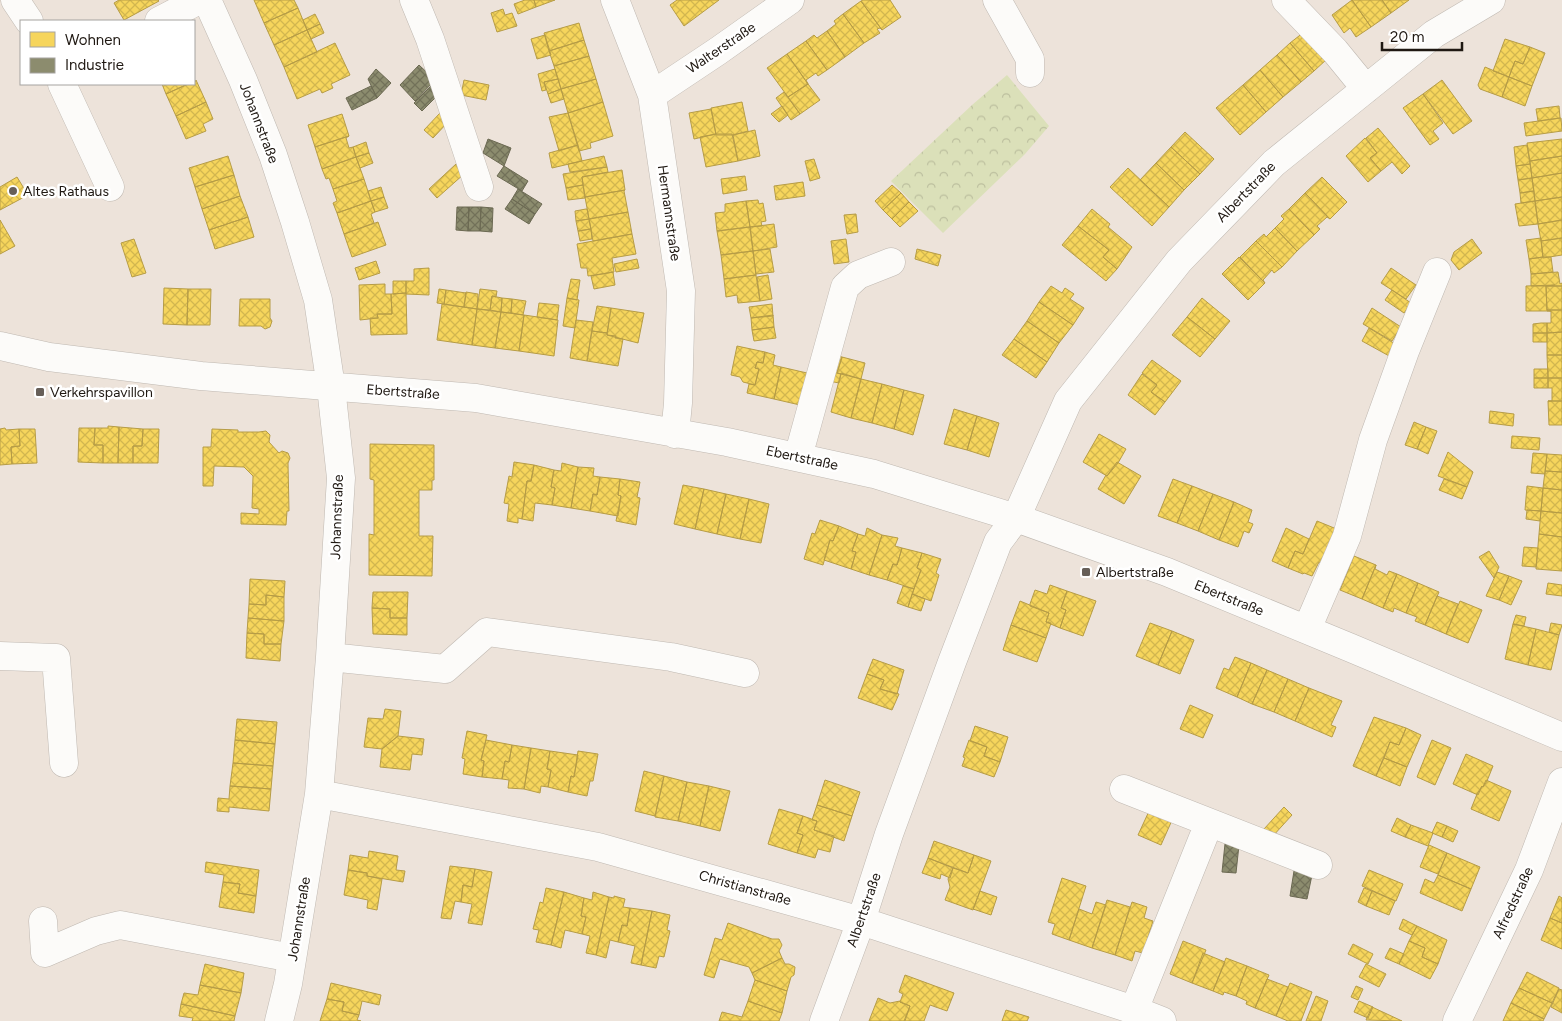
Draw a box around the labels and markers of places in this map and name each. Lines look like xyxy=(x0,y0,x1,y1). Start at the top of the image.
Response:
place label: Altes Rathaus xyxy=(23,183,109,200)
marker: Altes Rathaus xyxy=(7,185,19,197)
place label: Verkehrspavillon xyxy=(50,384,153,401)
marker: Verkehrspavillon xyxy=(34,386,46,398)
place label: Albertstraße xyxy=(1096,564,1174,581)
marker: Albertstraße xyxy=(1080,566,1092,578)

